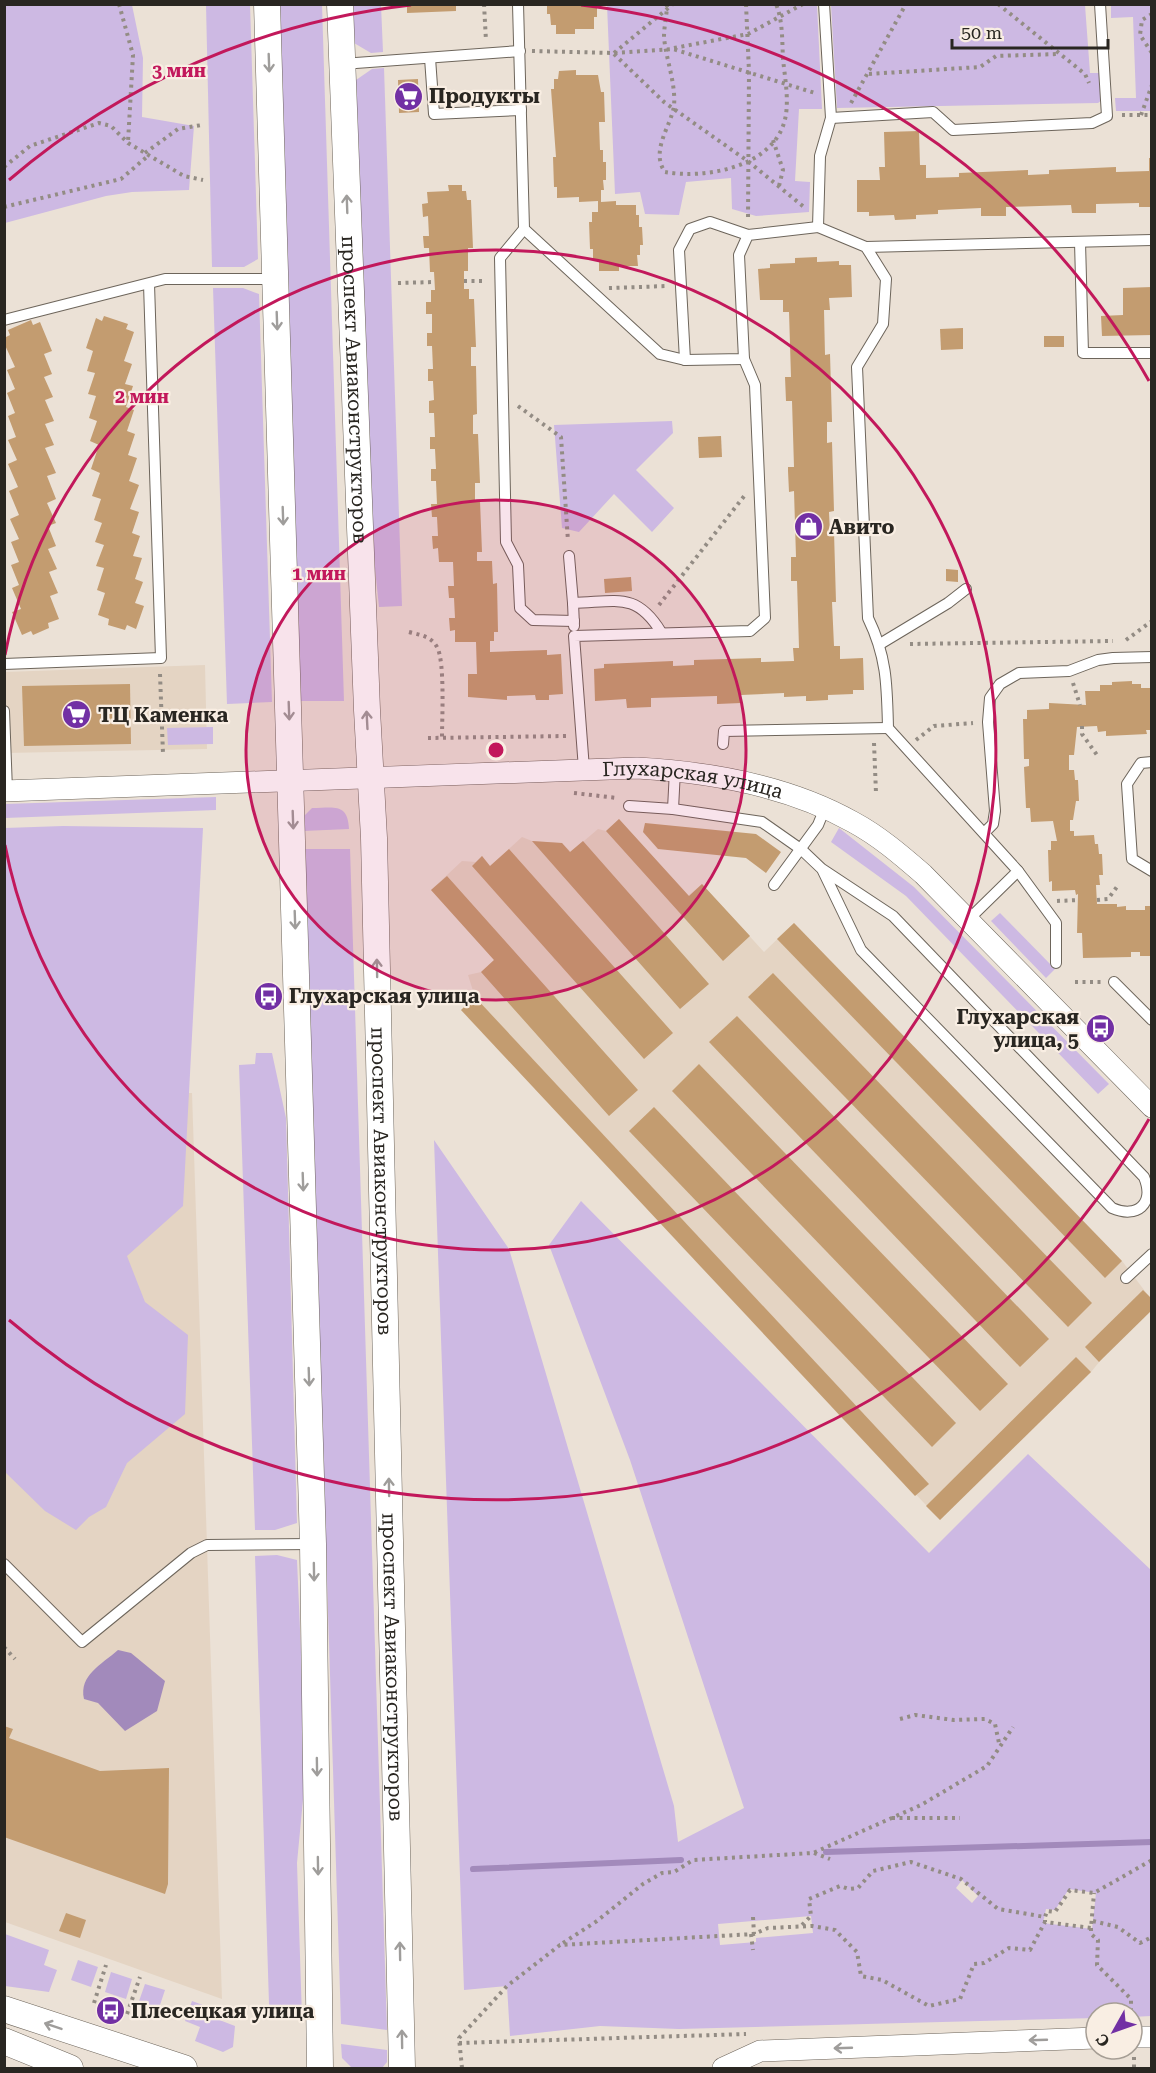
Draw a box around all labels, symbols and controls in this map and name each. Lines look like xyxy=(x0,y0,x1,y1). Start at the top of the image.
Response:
scale bar xyxy=(952,12,1108,50)
text: 50 m xyxy=(961,22,1002,43)
one-way arrow xyxy=(263,52,275,72)
text: 3 мин xyxy=(152,60,206,81)
supermarket icon: Продукты xyxy=(392,80,424,112)
place label: Продукты xyxy=(429,84,540,108)
one-way arrow xyxy=(342,194,353,214)
street label: проспект Авиаконструкторов xyxy=(337,235,373,544)
one-way arrow xyxy=(271,310,283,330)
text: 2 мин xyxy=(115,386,169,407)
one-way arrow xyxy=(277,505,288,525)
shop icon: Авито xyxy=(792,511,824,543)
place label: Авито xyxy=(829,515,895,539)
text: 1 мин xyxy=(292,563,346,584)
supermarket icon: ТЦ Каменка xyxy=(61,699,93,731)
one-way arrow xyxy=(283,700,294,720)
place label: ТЦ Каменка xyxy=(98,703,229,727)
one-way arrow xyxy=(362,710,373,730)
centre of rings xyxy=(486,740,506,760)
street label: Глухарская улица xyxy=(602,756,786,804)
one-way arrow xyxy=(287,809,298,829)
one-way arrow xyxy=(290,909,301,929)
one-way arrow xyxy=(372,959,383,979)
bus stop icon: Глухарская улица xyxy=(252,980,284,1012)
place label: Глухарская улица xyxy=(289,984,480,1008)
place label: Глухарская улица, 5 xyxy=(956,1005,1079,1052)
bus stop icon: Глухарская улица, 5 xyxy=(1084,1012,1116,1044)
street label: проспект Авиаконструкторов xyxy=(366,1027,397,1336)
one-way arrow xyxy=(297,1172,309,1192)
one-way arrow xyxy=(303,1367,314,1387)
one-way arrow xyxy=(383,1478,395,1498)
street label: проспект Авиаконструкторов xyxy=(377,1513,408,1822)
one-way arrow xyxy=(308,1561,320,1581)
one-way arrow xyxy=(311,1756,322,1776)
one-way arrow xyxy=(312,1855,324,1875)
one-way arrow xyxy=(394,1942,406,1962)
bus stop icon: Плесецкая улица xyxy=(94,1995,126,2027)
place label: Плесецкая улица xyxy=(131,1999,314,2023)
north arrow xyxy=(1084,2001,1144,2061)
one-way arrow xyxy=(44,2019,63,2030)
one-way arrow xyxy=(396,2030,408,2050)
text: С xyxy=(1092,2030,1114,2051)
one-way arrow xyxy=(1028,2035,1048,2046)
one-way arrow xyxy=(833,2042,853,2053)

